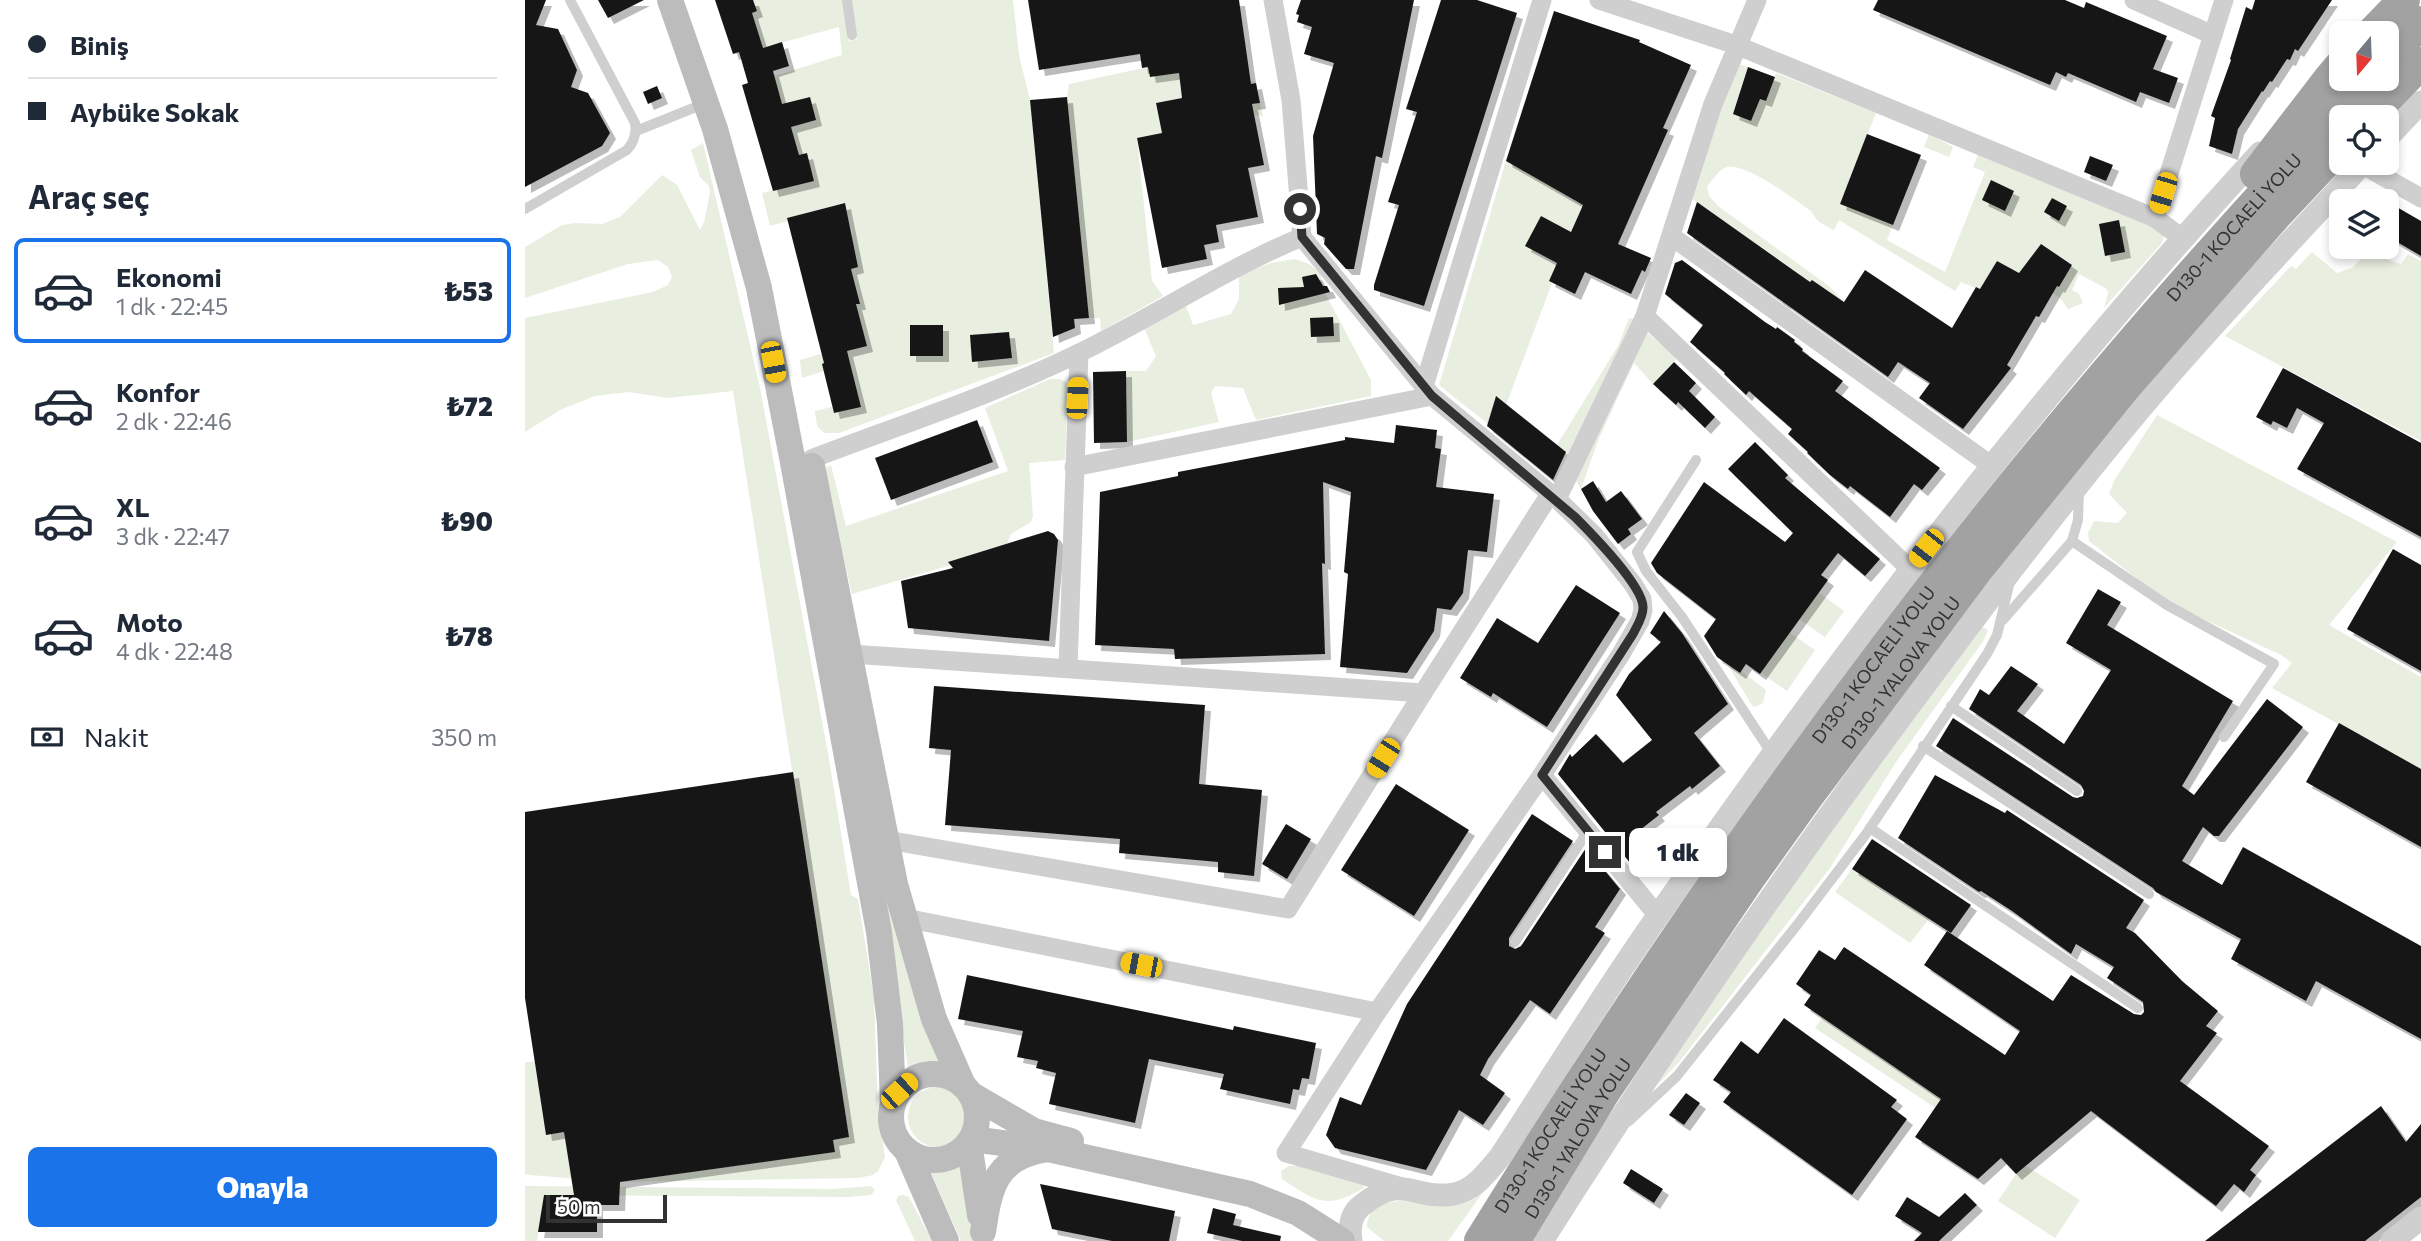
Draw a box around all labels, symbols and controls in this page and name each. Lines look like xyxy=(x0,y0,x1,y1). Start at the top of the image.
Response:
north arrow xyxy=(2329,21,2399,91)
map controls xyxy=(2329,21,2399,259)
text: Biniş xyxy=(70,29,129,60)
text: Aybüke Sokak xyxy=(70,96,240,127)
button: locate xyxy=(2329,105,2399,175)
street label: D130-1 KOCAELİ YOLU xyxy=(2162,149,2306,306)
car xyxy=(2147,170,2180,216)
text: Araç seç xyxy=(28,176,150,216)
button: layers xyxy=(2329,189,2399,259)
route start xyxy=(1284,193,1316,225)
icon: car xyxy=(32,259,95,322)
text: Ekonomi xyxy=(116,261,222,292)
text: ₺53 xyxy=(444,275,493,306)
text: 1 dk · 22:45 xyxy=(116,292,228,320)
car xyxy=(759,339,788,385)
icon: car xyxy=(32,374,95,437)
text: Konfor xyxy=(116,376,200,407)
car xyxy=(1066,376,1089,420)
text: ₺72 xyxy=(446,390,493,421)
text: 2 dk · 22:46 xyxy=(116,407,232,435)
icon: car xyxy=(32,489,95,552)
text: XL xyxy=(116,491,150,522)
text: ₺90 xyxy=(440,505,493,536)
text: 3 dk · 22:47 xyxy=(116,522,230,550)
car xyxy=(1905,525,1948,571)
street label: D130-1 KOCAELİ YOLU xyxy=(1807,581,1939,747)
street label: D130-1 YALOVA YOLU xyxy=(1836,592,1965,753)
icon: car xyxy=(32,604,95,667)
text: Moto xyxy=(116,606,183,637)
text: ₺78 xyxy=(445,620,493,651)
text: 4 dk · 22:48 xyxy=(116,637,233,665)
icon: cash xyxy=(28,718,66,756)
text: Nakit xyxy=(84,721,149,752)
text: 350 m xyxy=(431,723,497,751)
car xyxy=(1363,735,1404,781)
callout: 1 dk xyxy=(1629,828,1727,876)
route end xyxy=(1589,836,1621,868)
text: 1 dk xyxy=(1657,838,1699,866)
car xyxy=(1119,951,1164,979)
street label: D130-1 KOCAELİ YOLU xyxy=(1489,1044,1611,1217)
street label: D130-1 YALOVA YOLU xyxy=(1519,1053,1635,1222)
car xyxy=(877,1069,922,1113)
button: Onayla xyxy=(28,1147,497,1227)
scale bar xyxy=(546,1192,667,1224)
text: 50 m xyxy=(557,1195,601,1218)

